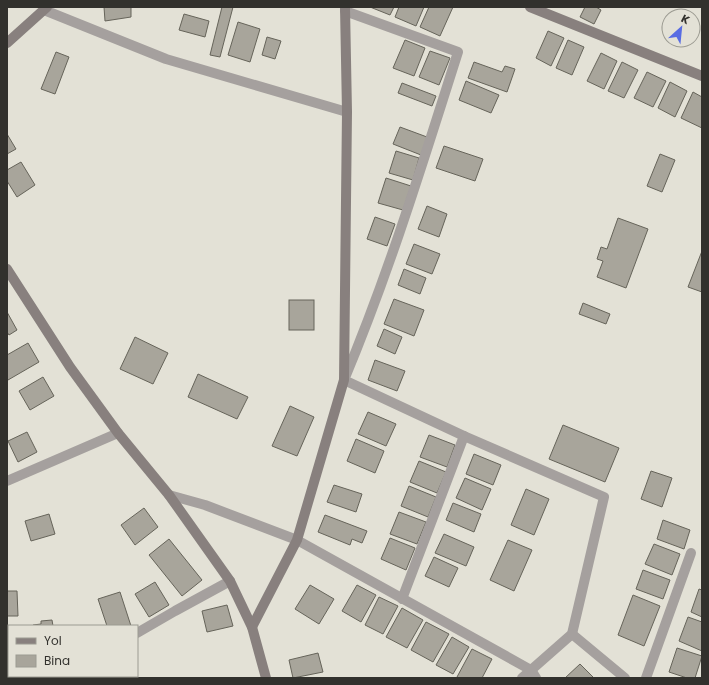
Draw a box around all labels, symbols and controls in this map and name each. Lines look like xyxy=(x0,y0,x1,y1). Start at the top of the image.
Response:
north arrow xyxy=(661,8,701,48)
text: K xyxy=(678,10,693,28)
legend xyxy=(8,625,138,677)
text: Yol xyxy=(44,632,62,649)
text: Bina xyxy=(44,652,70,669)

